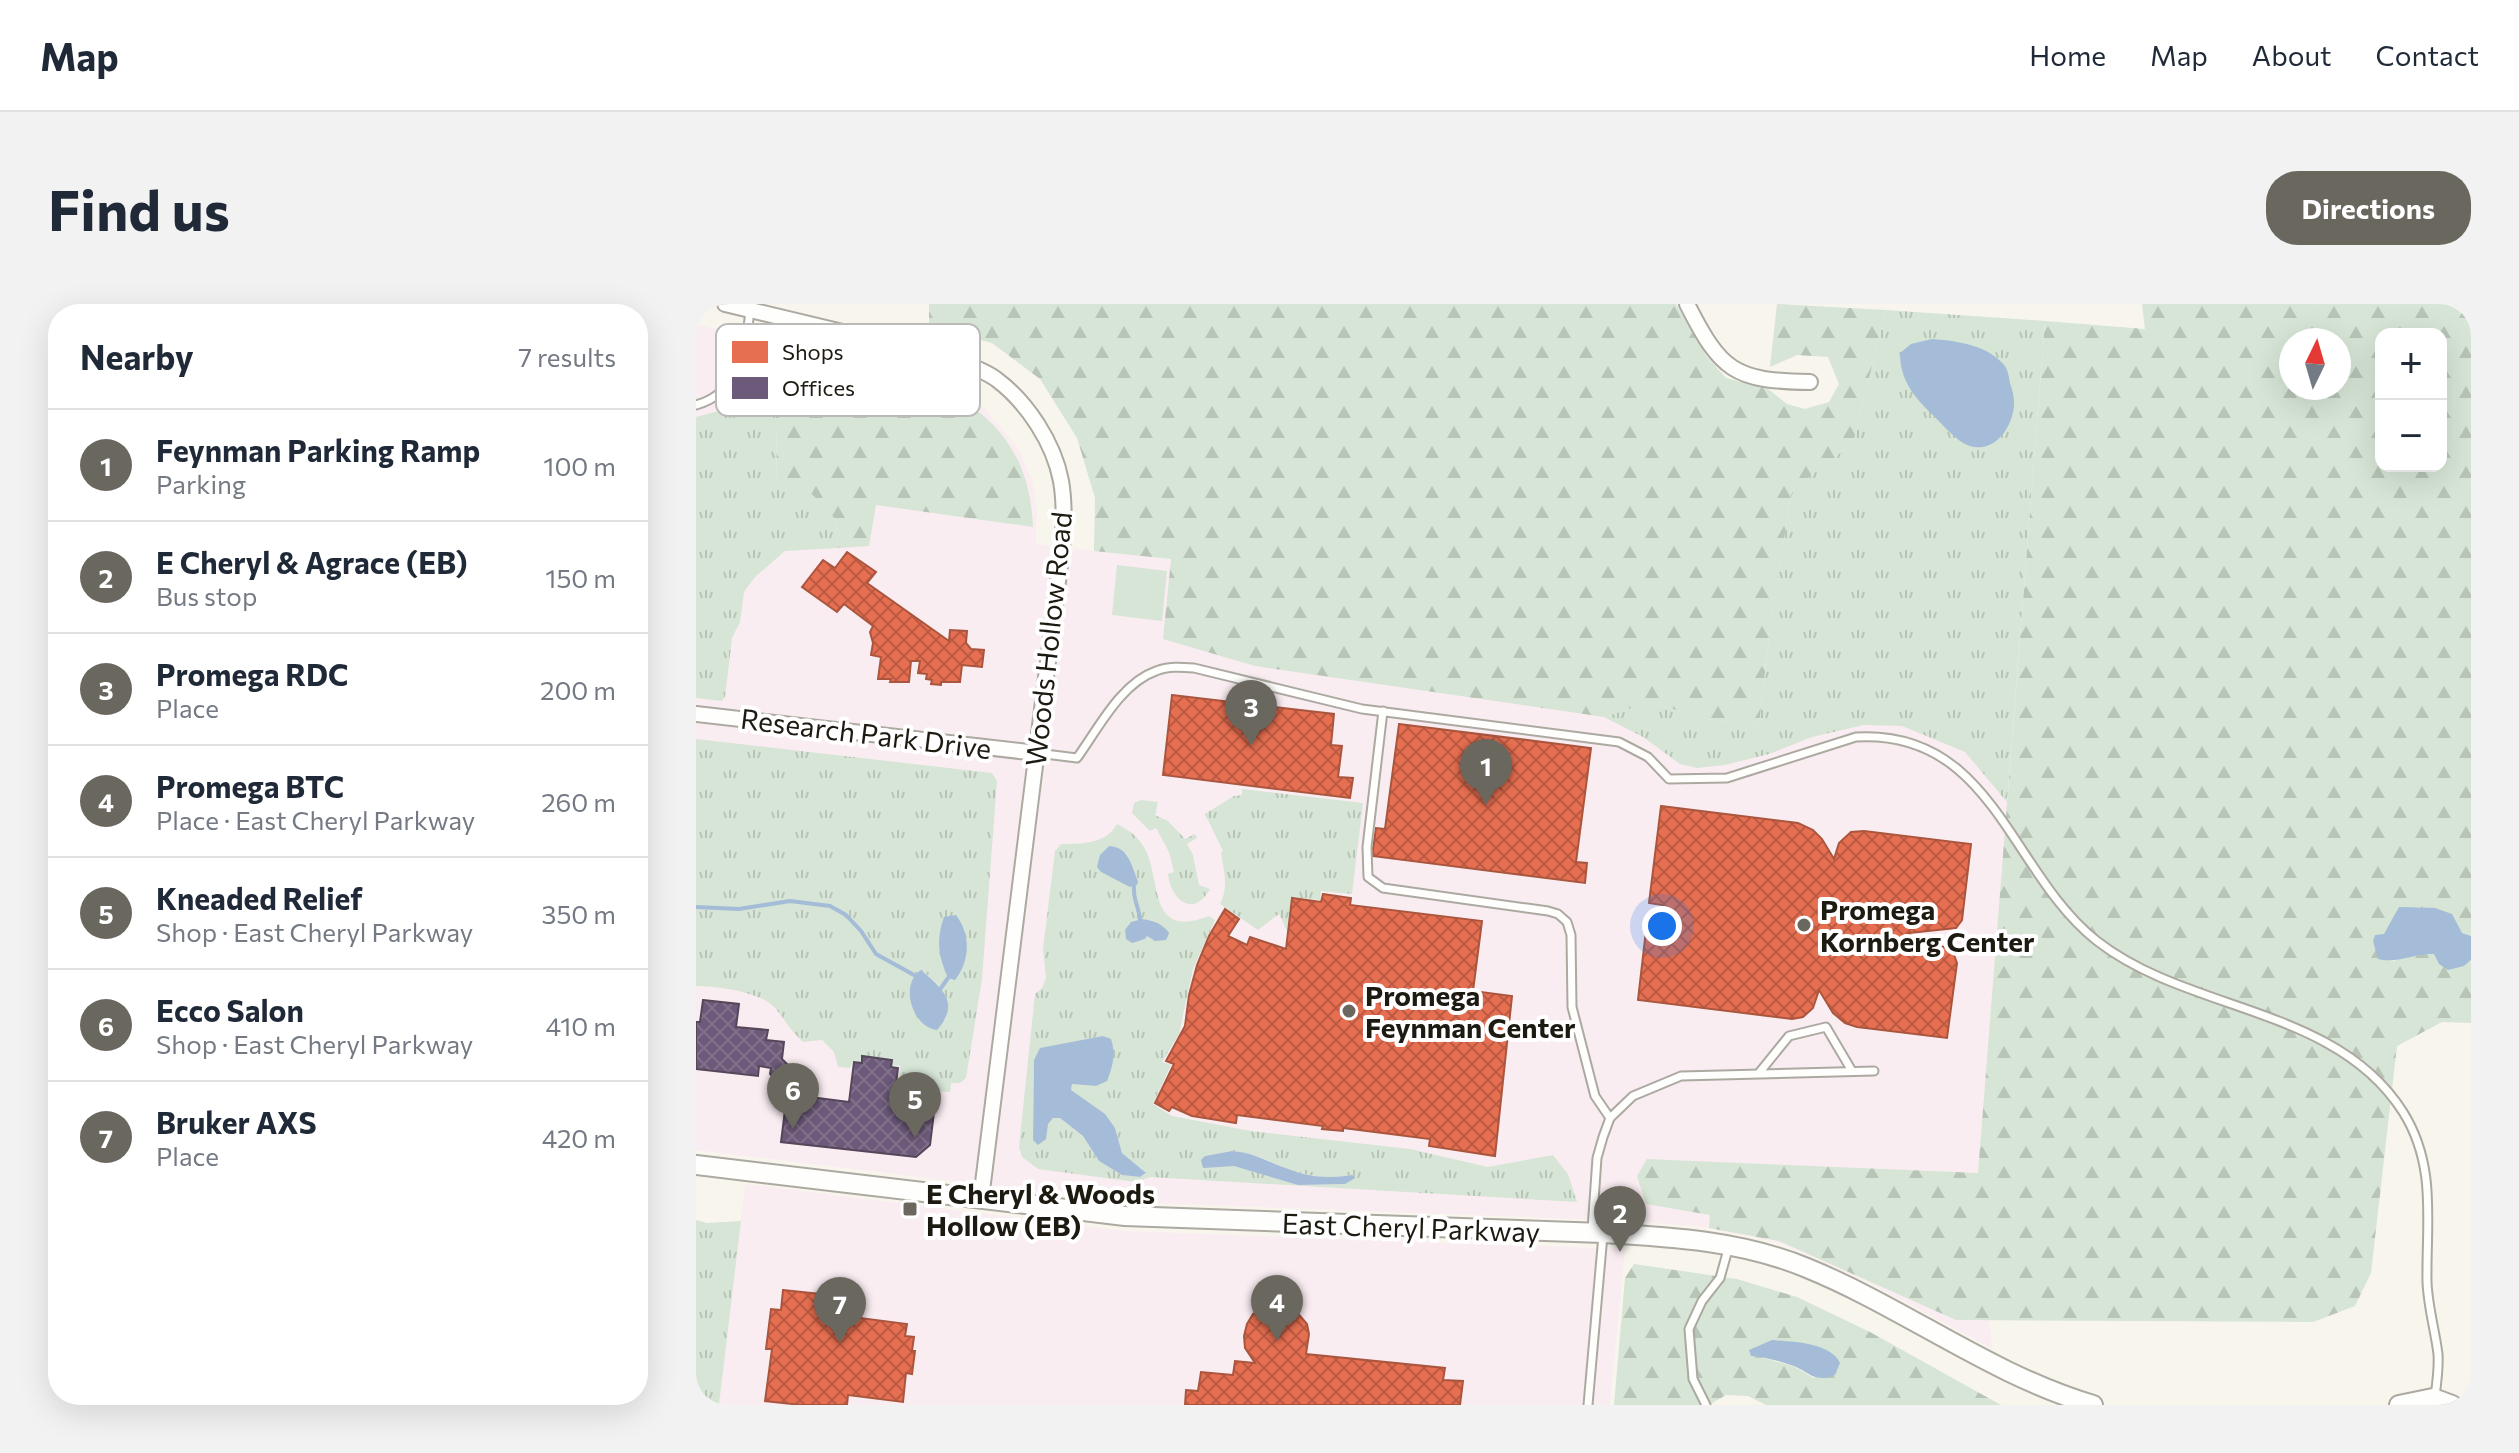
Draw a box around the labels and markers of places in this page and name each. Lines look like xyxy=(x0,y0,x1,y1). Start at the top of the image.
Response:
pin: 3 xyxy=(1225,680,1277,746)
pin: 1 xyxy=(1460,739,1512,805)
place label: Promega Kornberg Center xyxy=(1820,892,2035,958)
marker: Promega Kornberg Center xyxy=(1795,916,1813,934)
place label: Promega Feynman Center xyxy=(1365,978,1576,1044)
marker: Promega Feynman Center xyxy=(1340,1002,1358,1020)
pin: 6 xyxy=(767,1063,819,1129)
pin: 5 xyxy=(889,1072,941,1138)
place label: E Cheryl & Woods Hollow (EB) xyxy=(926,1176,1155,1242)
pin: 2 xyxy=(1594,1186,1646,1252)
marker: E Cheryl & Woods Hollow (EB) xyxy=(901,1200,919,1218)
pin: 4 xyxy=(1251,1275,1303,1341)
pin: 7 xyxy=(814,1277,866,1343)

